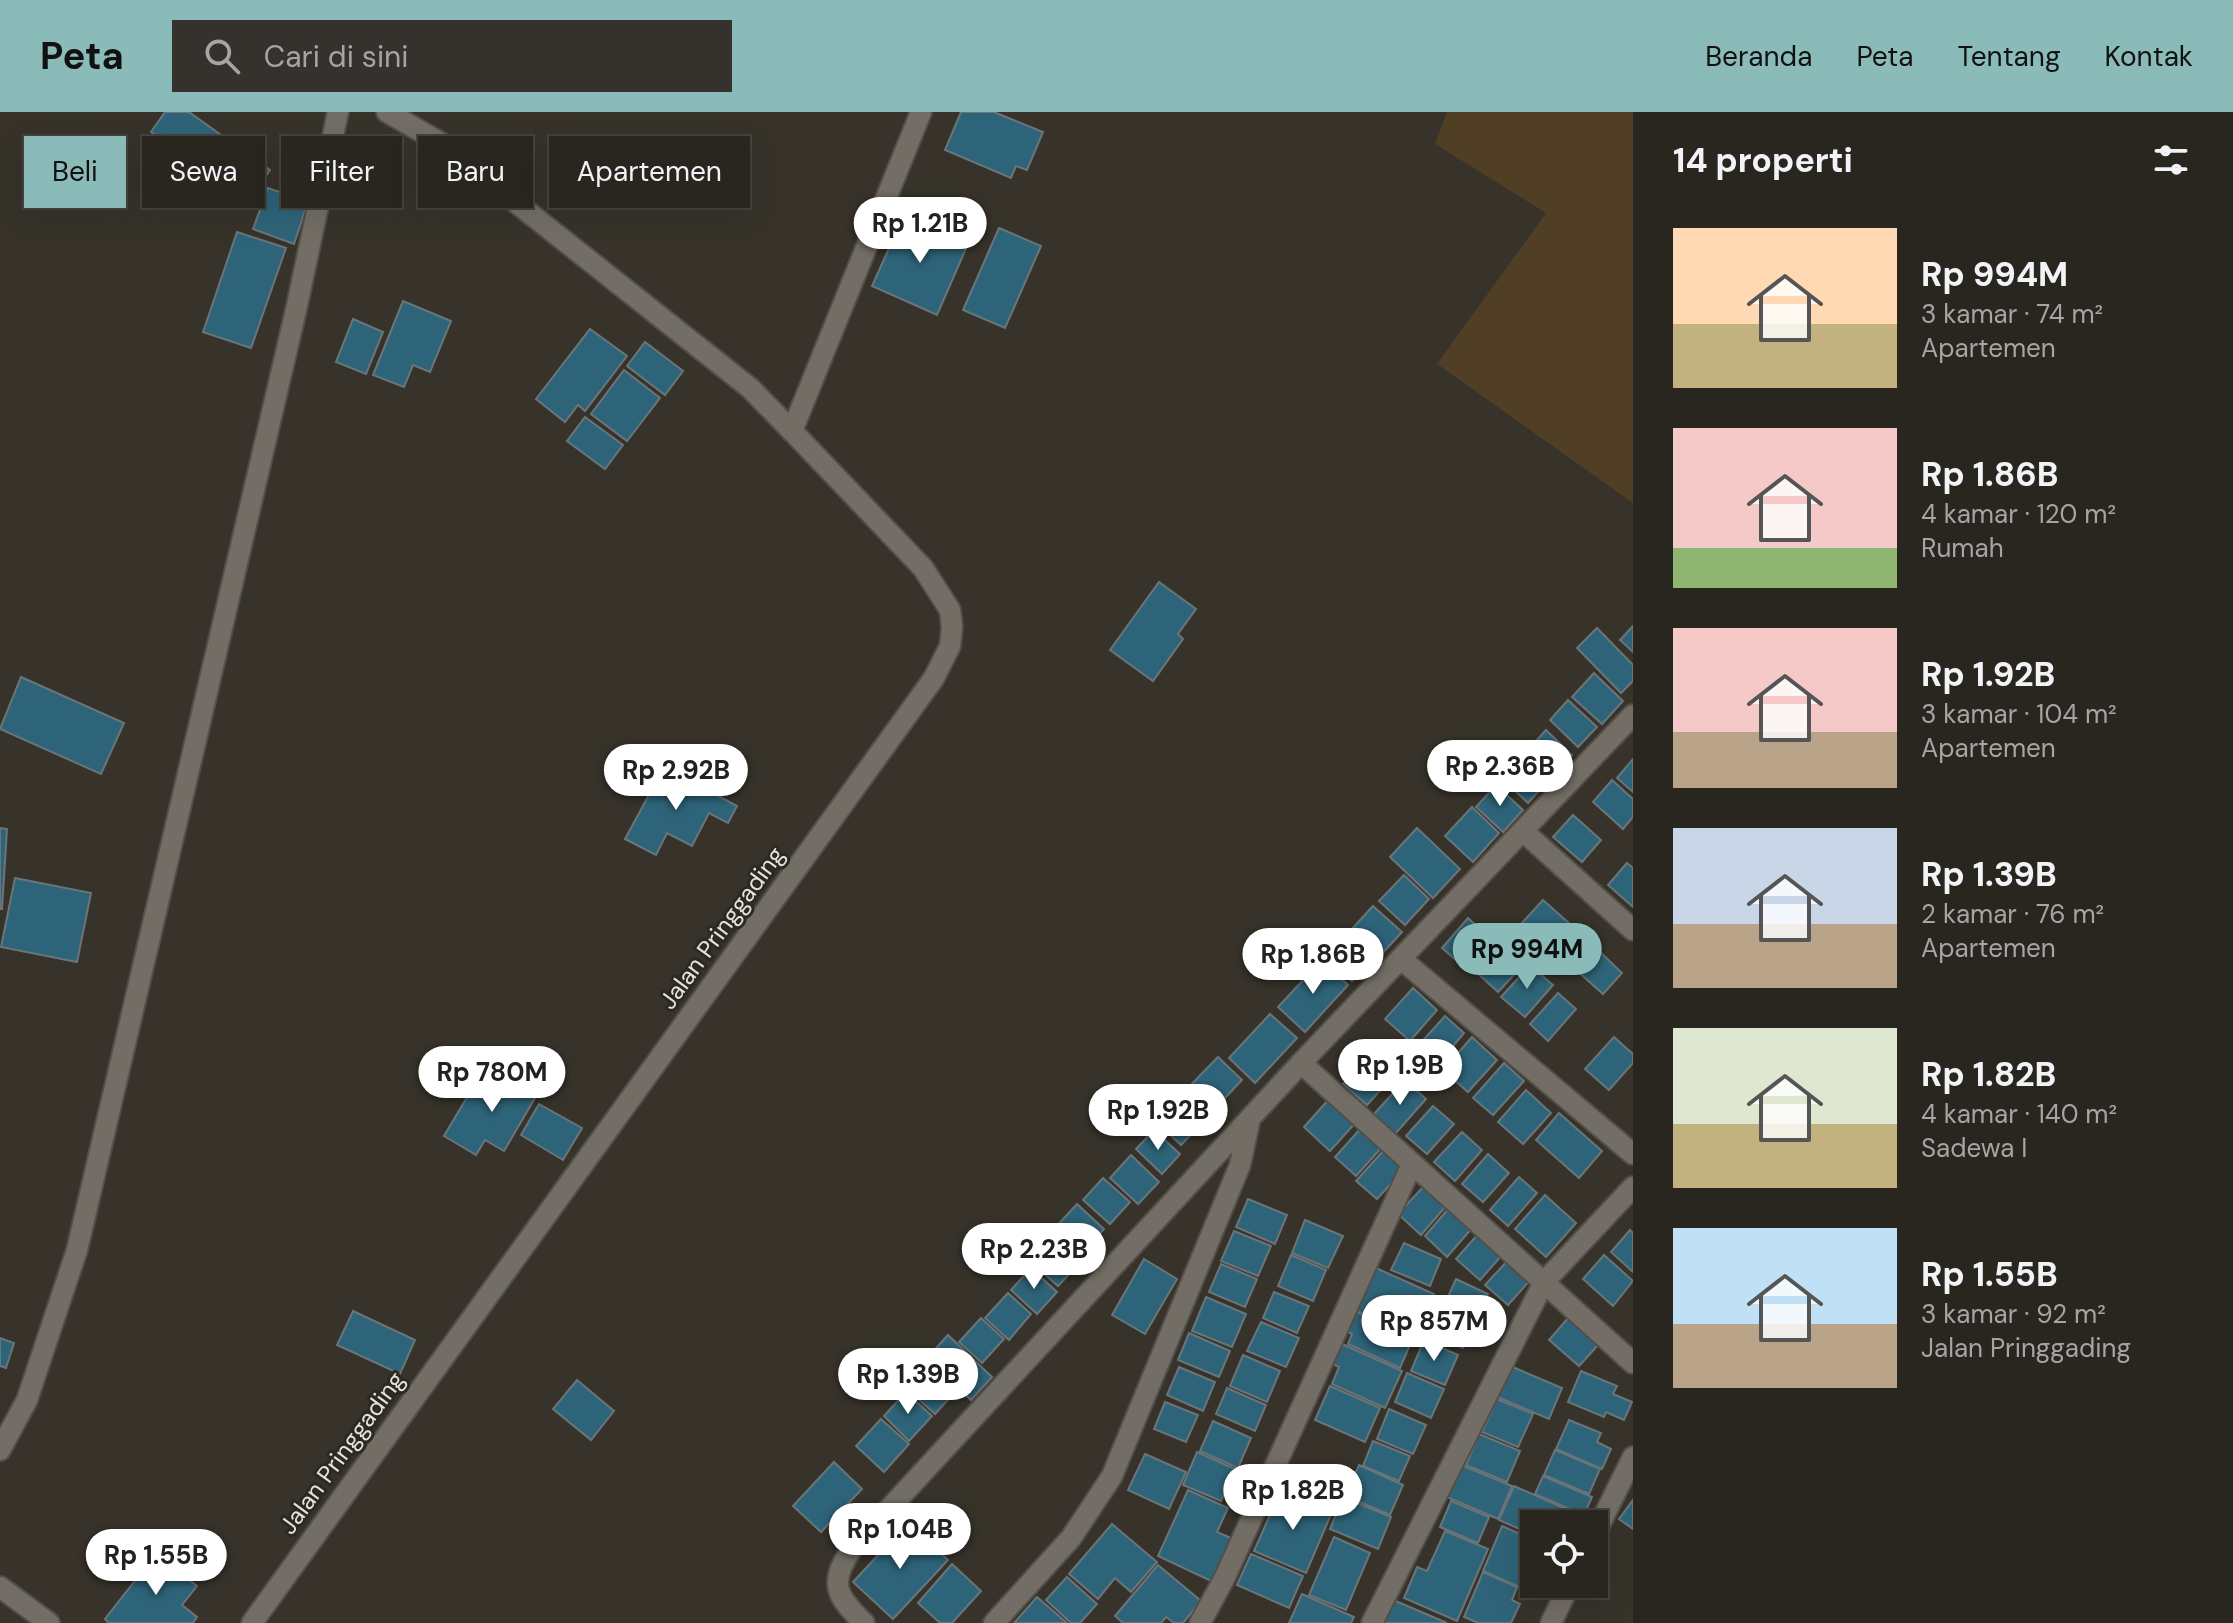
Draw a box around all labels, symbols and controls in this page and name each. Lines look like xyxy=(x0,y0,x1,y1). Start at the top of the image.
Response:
search box xyxy=(172,20,732,92)
text: Peta xyxy=(40,31,124,81)
icon: search xyxy=(200,34,244,78)
text: Cari di sini xyxy=(264,37,409,76)
text: Beranda xyxy=(1705,38,1812,75)
text: Peta xyxy=(1856,38,1913,75)
text: Tentang xyxy=(1957,38,2061,75)
text: Kontak xyxy=(2105,38,2193,75)
chip: Beli xyxy=(24,136,126,208)
chip: Sewa xyxy=(142,136,265,208)
chip: Filter xyxy=(281,136,402,208)
chip: Baru xyxy=(418,136,533,208)
chip: Apartemen xyxy=(549,136,750,208)
text: 14 properti xyxy=(1673,138,1853,183)
icon: filters xyxy=(2149,138,2193,182)
pin: Rp 1.21B xyxy=(837,197,1003,265)
text: Rp 1.21B xyxy=(872,206,968,240)
text: Rp 994M xyxy=(1921,252,2068,297)
icon: home xyxy=(1737,260,1833,356)
text: 3 kamar · 74 m² xyxy=(1921,297,2103,331)
text: Apartemen xyxy=(1921,331,2056,365)
text: Rp 1.86B xyxy=(1921,452,2058,497)
icon: home xyxy=(1737,460,1833,556)
text: 4 kamar · 120 m² xyxy=(1921,497,2116,531)
text: Rumah xyxy=(1921,531,2004,565)
text: Rp 1.92B xyxy=(1921,652,2055,697)
icon: home xyxy=(1737,660,1833,756)
text: 3 kamar · 104 m² xyxy=(1921,697,2117,731)
text: Apartemen xyxy=(1921,731,2056,765)
pin: Rp 2.36B xyxy=(1417,740,1583,808)
pin: Rp 2.92B xyxy=(593,744,759,812)
text: Rp 2.36B xyxy=(1445,749,1555,783)
text: Rp 2.92B xyxy=(622,753,730,787)
street label: Jalan Pringgading xyxy=(652,840,791,1015)
text: Rp 1.39B xyxy=(1921,852,2057,897)
icon: home xyxy=(1737,860,1833,956)
text: 2 kamar · 76 m² xyxy=(1921,897,2104,931)
pin: Rp 994M xyxy=(1453,923,1601,991)
pin: Rp 1.86B xyxy=(1230,928,1396,996)
text: Apartemen xyxy=(1921,931,2056,965)
text: Rp 994M xyxy=(1471,932,1583,966)
text: Rp 1.86B xyxy=(1260,937,1366,971)
pin: Rp 1.9B xyxy=(1326,1039,1474,1107)
pin: Rp 780M xyxy=(418,1046,566,1114)
text: Rp 1.9B xyxy=(1356,1048,1444,1082)
text: Rp 1.82B xyxy=(1921,1052,2056,1097)
text: Rp 780M xyxy=(436,1055,548,1089)
icon: home xyxy=(1737,1060,1833,1156)
pin: Rp 1.92B xyxy=(1075,1084,1241,1152)
text: Rp 1.92B xyxy=(1107,1093,1209,1127)
text: 4 kamar · 140 m² xyxy=(1921,1097,2117,1131)
text: Sadewa I xyxy=(1921,1131,2027,1165)
pin: Rp 2.23B xyxy=(951,1223,1117,1291)
text: Rp 2.23B xyxy=(980,1232,1088,1266)
text: Rp 1.55B xyxy=(1921,1252,2058,1297)
icon: home xyxy=(1737,1260,1833,1356)
pin: Rp 857M xyxy=(1360,1295,1508,1363)
text: 3 kamar · 92 m² xyxy=(1921,1297,2106,1331)
text: Rp 857M xyxy=(1380,1304,1489,1338)
text: Jalan Pringgading xyxy=(1921,1331,2131,1365)
pin: Rp 1.39B xyxy=(825,1348,991,1416)
text: Rp 1.39B xyxy=(856,1357,960,1391)
street label: Jalan Pringgading xyxy=(272,1365,411,1540)
pin: Rp 1.82B xyxy=(1210,1464,1376,1532)
text: Rp 1.82B xyxy=(1241,1473,1345,1507)
pin: Rp 1.04B xyxy=(817,1503,983,1571)
map controls xyxy=(1520,1510,1608,1598)
button: locate xyxy=(1520,1510,1608,1598)
text: Rp 1.04B xyxy=(847,1512,953,1546)
pin: Rp 1.55B xyxy=(73,1529,239,1597)
text: Rp 1.55B xyxy=(104,1538,208,1572)

